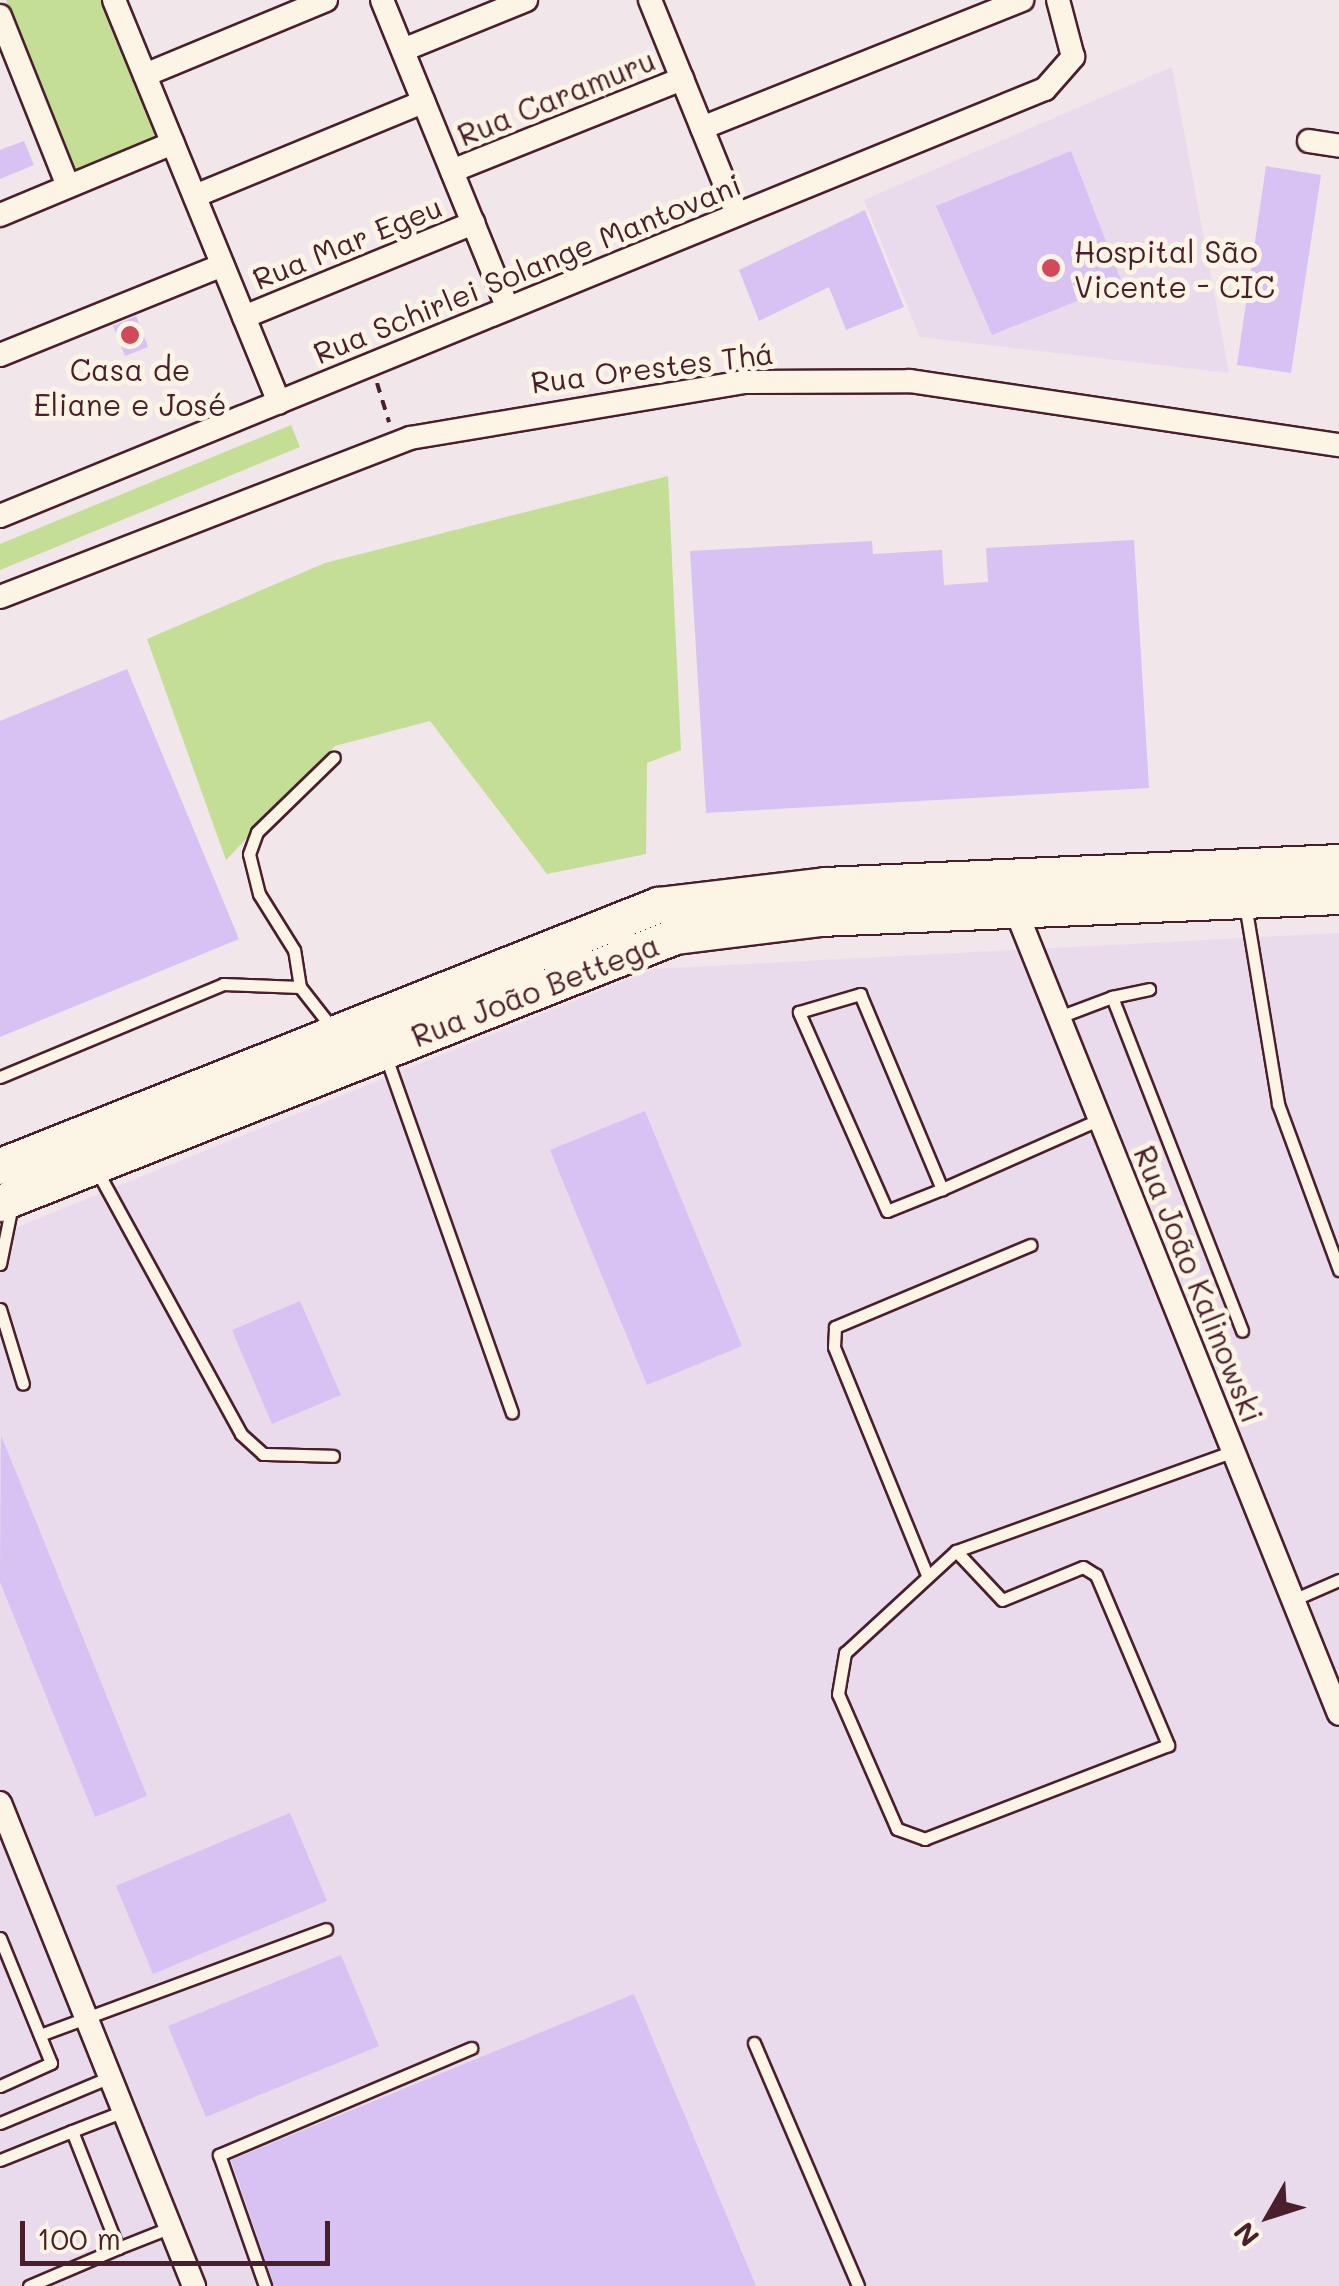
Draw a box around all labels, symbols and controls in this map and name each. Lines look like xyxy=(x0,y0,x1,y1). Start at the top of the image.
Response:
street label: Rua Caramuru xyxy=(452,41,660,153)
street label: Rua Schirlei Solange Mantovani xyxy=(308,165,746,371)
street label: Rua Mar Egeu xyxy=(247,188,447,296)
place label: Hospital São Vicente - CIC xyxy=(1074,233,1275,304)
marker: Hospital São Vicente - CIC xyxy=(1038,255,1064,281)
marker: Casa de Eliane e José xyxy=(119,324,141,346)
street label: Rua Orestes Thá xyxy=(529,334,775,400)
place label: Casa de Eliane e José xyxy=(34,351,226,422)
street label: Rua João Bettega xyxy=(406,926,664,1054)
street label: Rua João Kalinowski xyxy=(1127,1140,1271,1428)
north arrow xyxy=(1219,2166,1319,2266)
scale bar xyxy=(25,2201,335,2263)
text: N xyxy=(1225,2215,1266,2254)
text: 100 m xyxy=(37,2218,121,2258)

